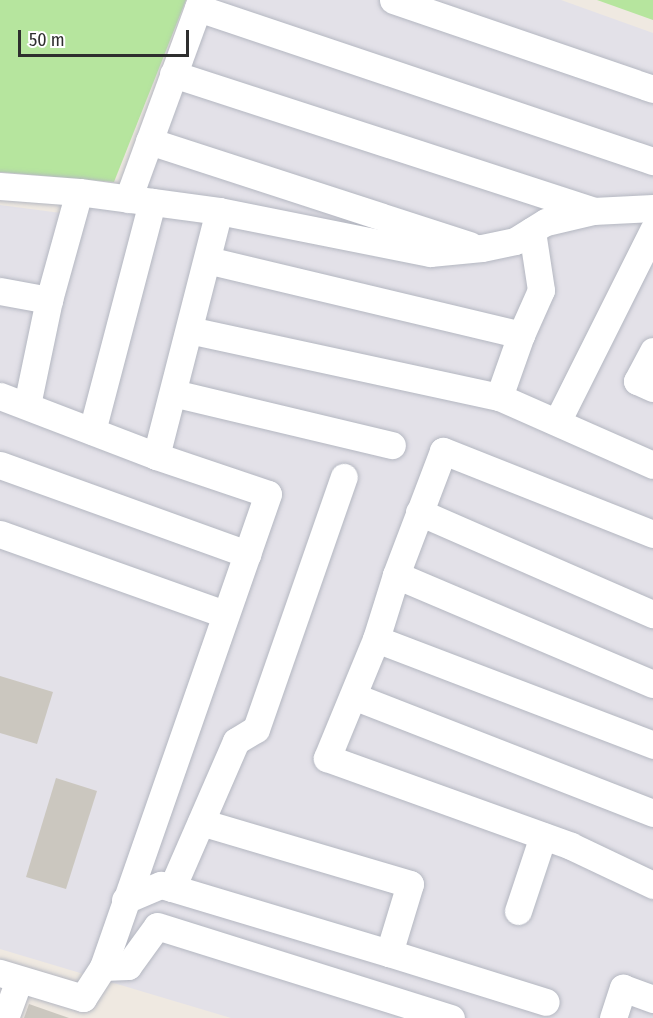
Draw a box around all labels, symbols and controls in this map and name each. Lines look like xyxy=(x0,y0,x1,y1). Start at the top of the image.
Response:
scale bar xyxy=(21,18,192,56)
text: 50 m xyxy=(29,29,65,51)

